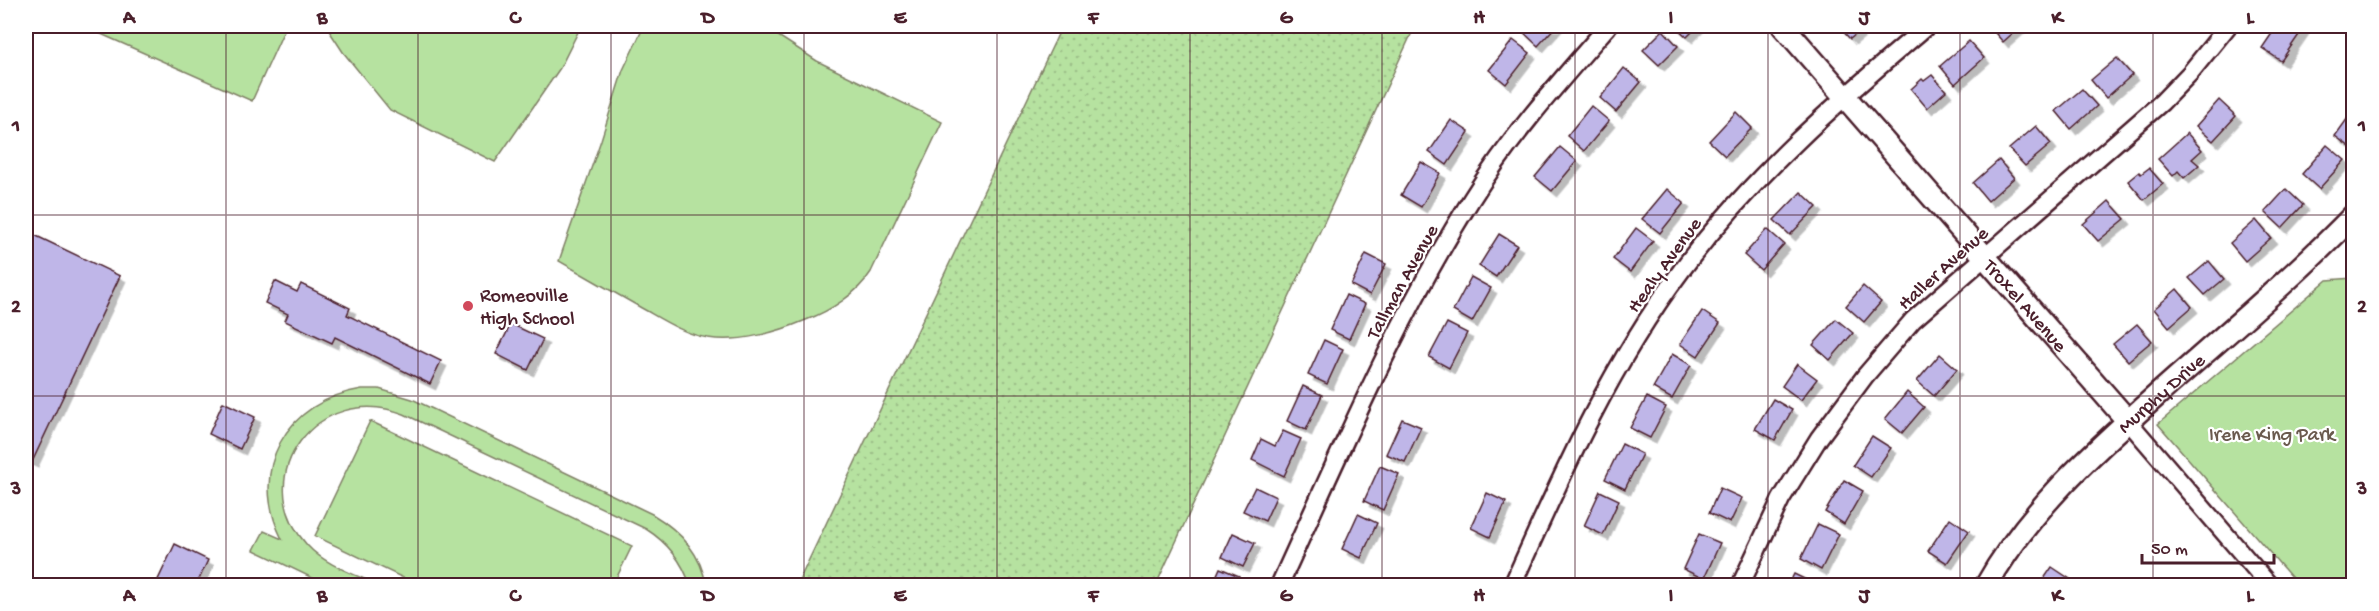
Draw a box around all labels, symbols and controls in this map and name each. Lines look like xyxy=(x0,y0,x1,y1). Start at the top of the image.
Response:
text: A xyxy=(122,8,137,31)
text: B xyxy=(316,8,328,31)
text: C xyxy=(509,8,523,31)
text: D xyxy=(699,8,715,31)
text: E xyxy=(894,8,908,31)
text: F xyxy=(1087,8,1100,31)
text: G xyxy=(1280,8,1294,31)
text: H xyxy=(1473,8,1485,31)
text: I xyxy=(1669,8,1674,31)
text: J xyxy=(1858,8,1871,31)
text: K xyxy=(2050,8,2065,31)
text: L xyxy=(2246,8,2255,31)
text: 1 xyxy=(11,116,20,139)
text: 1 xyxy=(2357,116,2366,139)
street label: Healy Avenue xyxy=(1624,213,1708,318)
street label: Tallman Avenue xyxy=(1363,221,1445,345)
street label: Haller Avenue xyxy=(1894,223,1995,316)
street label: Troxel Avenue xyxy=(1976,255,2071,358)
place label: Romeoville High School xyxy=(480,286,575,332)
text: 2 xyxy=(11,297,21,320)
text: 2 xyxy=(2357,297,2367,320)
marker: Romeoville High School xyxy=(461,299,475,313)
street label: Murphy Drive xyxy=(2114,350,2212,440)
park label: Irene King Park xyxy=(2209,425,2337,448)
text: 3 xyxy=(10,479,21,502)
text: 3 xyxy=(2356,479,2367,502)
scale bar xyxy=(2142,527,2274,565)
text: 50 m xyxy=(2151,540,2188,561)
text: A xyxy=(122,586,137,609)
text: B xyxy=(316,586,328,609)
text: C xyxy=(509,586,523,609)
text: D xyxy=(699,586,715,609)
text: E xyxy=(894,586,908,609)
text: F xyxy=(1087,586,1100,609)
text: G xyxy=(1280,586,1294,609)
text: H xyxy=(1473,586,1485,609)
text: I xyxy=(1669,586,1674,609)
text: J xyxy=(1858,586,1871,609)
text: K xyxy=(2050,586,2065,609)
text: L xyxy=(2246,586,2255,609)

